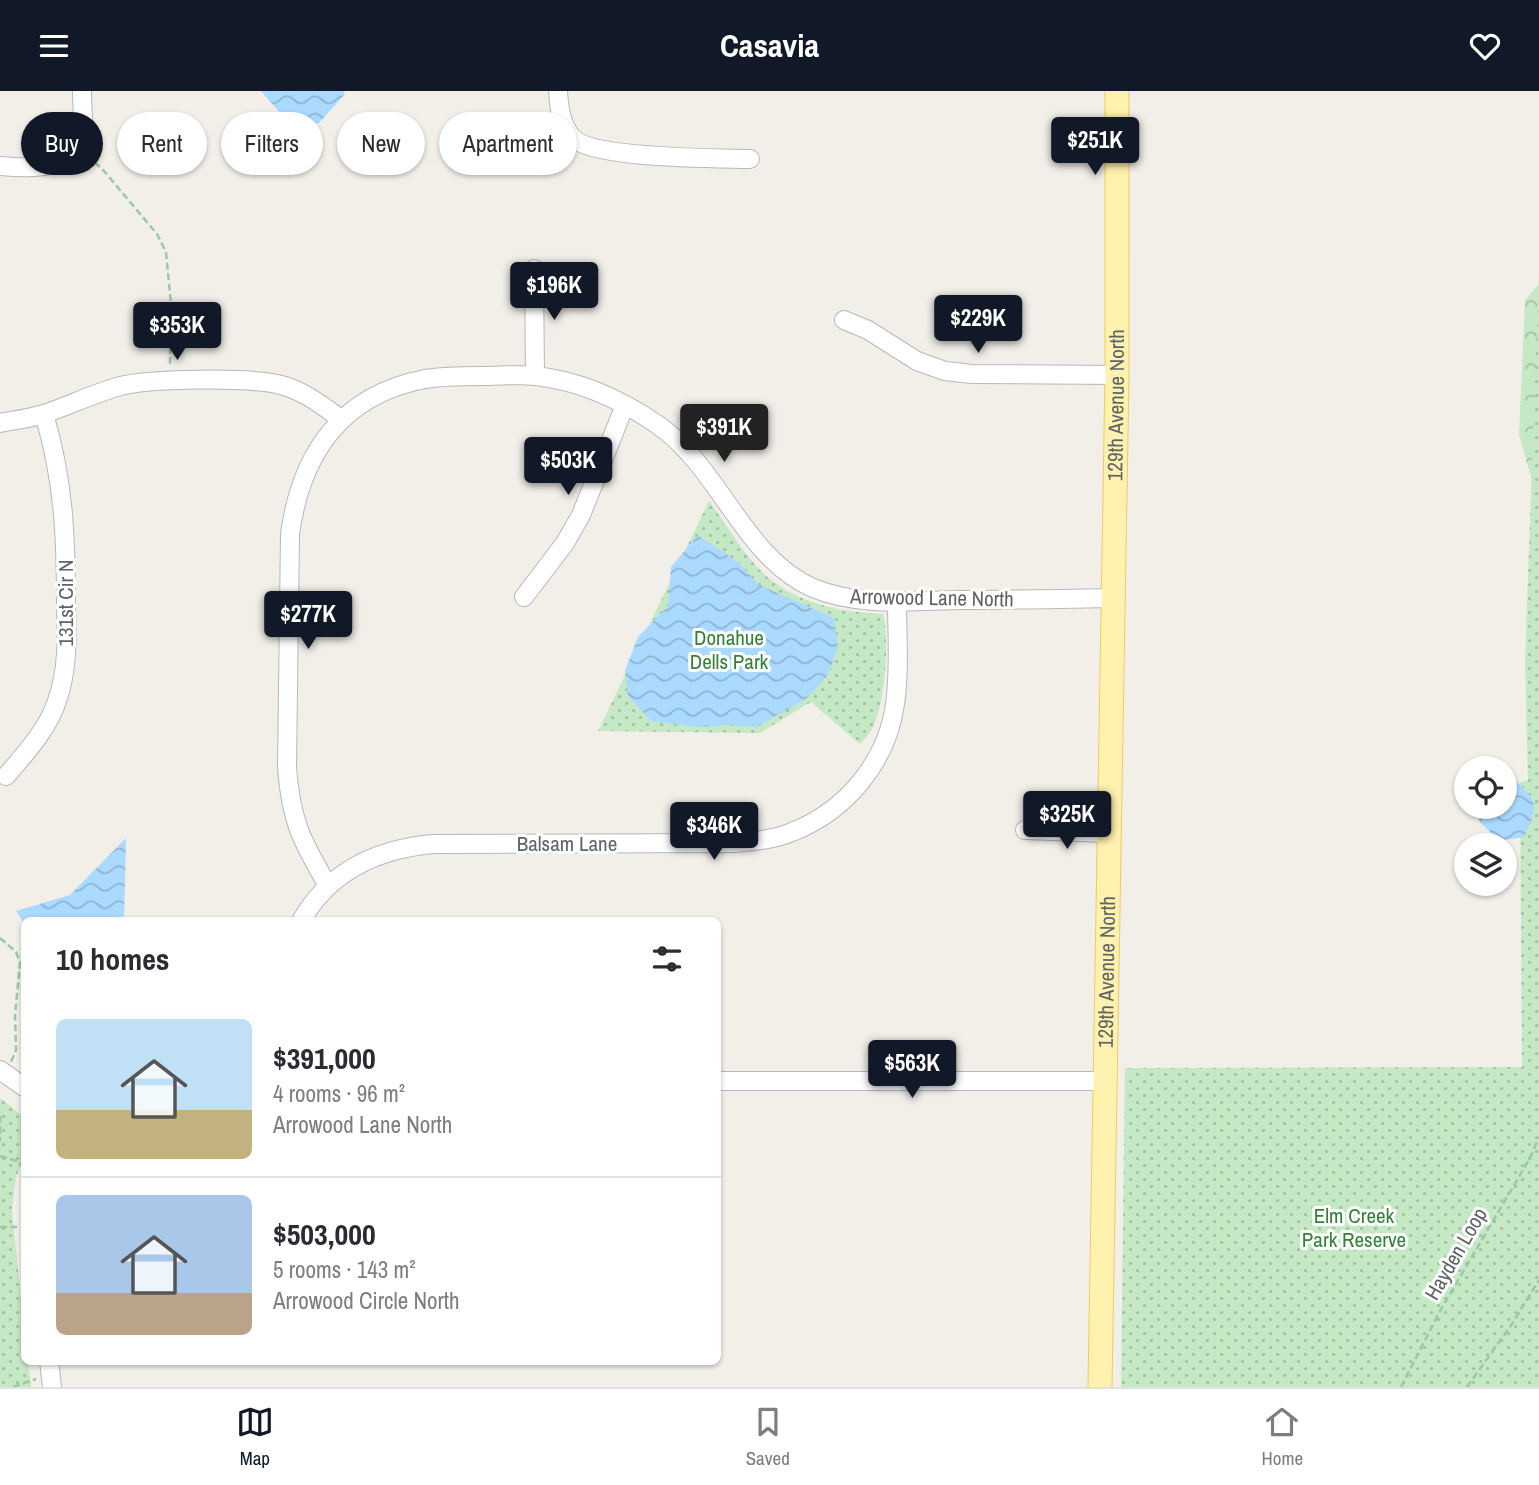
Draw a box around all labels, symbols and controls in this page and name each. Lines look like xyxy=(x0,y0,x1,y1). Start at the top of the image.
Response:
text: Casavia xyxy=(720,24,819,67)
icon: menu xyxy=(35,27,73,65)
icon: heart xyxy=(1466,27,1504,65)
chip: Buy xyxy=(21,112,103,175)
chip: Rent xyxy=(117,112,207,175)
chip: Filters xyxy=(221,112,323,175)
chip: New xyxy=(337,112,425,175)
chip: Apartment xyxy=(439,112,577,175)
pin: $251K xyxy=(1046,118,1144,177)
text: $251K xyxy=(1067,124,1123,155)
pin: $196K xyxy=(505,263,603,322)
text: $196K xyxy=(526,269,582,300)
pin: $229K xyxy=(929,295,1027,355)
text: $229K xyxy=(950,302,1006,333)
pin: $353K xyxy=(128,303,226,362)
text: $353K xyxy=(149,309,205,340)
street label: 129th Avenue North xyxy=(1100,329,1131,481)
pin: $391K xyxy=(675,405,773,464)
text: $391K xyxy=(696,411,752,442)
pin: $503K xyxy=(519,437,617,497)
text: $503K xyxy=(540,444,596,475)
street label: 131st Cir N xyxy=(51,559,80,647)
street label: Arrowood Lane North xyxy=(849,582,1014,613)
pin: $277K xyxy=(259,591,357,651)
text: $277K xyxy=(280,598,336,629)
park label: Donahue Dells Park xyxy=(690,623,769,676)
map controls xyxy=(1454,756,1517,896)
button: locate xyxy=(1454,756,1517,819)
pin: $325K xyxy=(1018,791,1116,851)
text: $325K xyxy=(1039,798,1095,829)
pin: $346K xyxy=(665,803,763,862)
text: $346K xyxy=(686,809,742,840)
street label: Balsam Lane xyxy=(517,829,617,858)
button: layers xyxy=(1454,833,1517,896)
street label: 129th Avenue North xyxy=(1091,896,1122,1048)
text: 10 homes xyxy=(56,939,170,979)
icon: filters xyxy=(648,940,686,978)
text: $391,000 xyxy=(273,1038,376,1078)
pin: $563K xyxy=(863,1041,961,1100)
icon: home xyxy=(112,1047,196,1131)
text: $563K xyxy=(884,1047,940,1078)
text: 4 rooms · 96 m² xyxy=(273,1078,405,1109)
text: Arrowood Lane North xyxy=(273,1109,452,1140)
park label: Elm Creek Park Reserve xyxy=(1302,1201,1406,1254)
street label: Hayden Loop xyxy=(1417,1202,1494,1305)
text: $503,000 xyxy=(273,1214,376,1254)
icon: home xyxy=(112,1223,196,1307)
text: 5 rooms · 143 m² xyxy=(273,1254,416,1285)
text: Arrowood Circle North xyxy=(273,1285,460,1316)
tab: Map xyxy=(236,1403,274,1471)
tab: Saved xyxy=(746,1403,790,1471)
tab: Home xyxy=(1262,1403,1303,1471)

